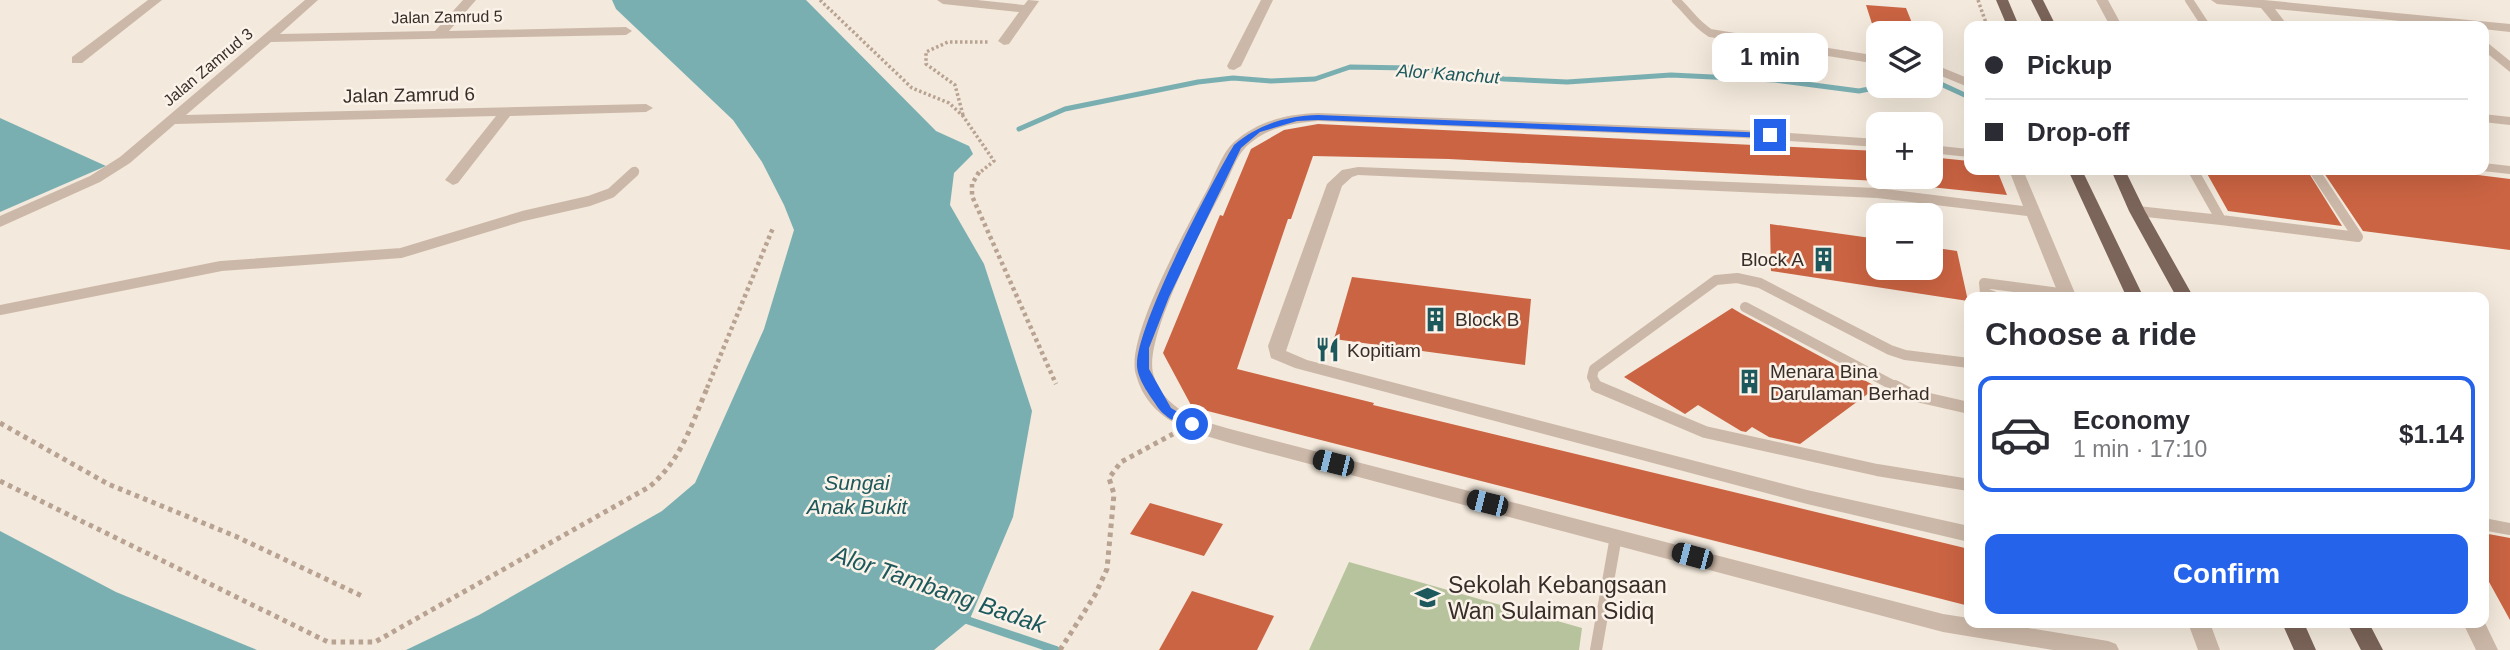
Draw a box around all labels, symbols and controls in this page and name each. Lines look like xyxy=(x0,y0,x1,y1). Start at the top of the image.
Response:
street label: Jalan Zamrud 5 xyxy=(391,8,503,26)
map controls xyxy=(1866,21,1943,280)
button: layers xyxy=(1866,21,1943,98)
street label: Jalan Zamrud 3 xyxy=(160,25,256,109)
callout: 1 min xyxy=(1712,33,1828,82)
text: 1 min xyxy=(1740,44,1800,70)
text: Pickup xyxy=(2027,50,2112,80)
water label: Alor Kanchut xyxy=(1395,60,1501,88)
street label: Jalan Zamrud 6 xyxy=(343,83,475,107)
button: + xyxy=(1866,112,1943,189)
text: Drop-off xyxy=(2027,117,2130,147)
route end xyxy=(1754,119,1786,151)
button: − xyxy=(1866,203,1943,280)
building icon: Block A xyxy=(1810,245,1838,273)
place label: Block A xyxy=(1741,249,1804,270)
building icon: Block B xyxy=(1421,305,1449,333)
place label: Block B xyxy=(1455,309,1519,330)
text: Choose a ride xyxy=(1985,316,2197,352)
restaurant icon: Kopitiam xyxy=(1313,336,1341,364)
place label: Kopitiam xyxy=(1347,340,1421,361)
place label: Menara Bina Darulaman Berhad xyxy=(1770,361,1929,404)
building icon: Menara Bina Darulaman Berhad xyxy=(1736,368,1764,396)
icon: car xyxy=(1989,403,2052,466)
text: Economy xyxy=(2073,405,2190,435)
route start xyxy=(1176,408,1208,440)
text: $1.14 xyxy=(2399,419,2464,449)
text: 1 min · 17:10 xyxy=(2073,436,2207,462)
car xyxy=(1311,448,1356,478)
water label: Sungai Anak Bukit xyxy=(805,471,908,518)
car xyxy=(1465,488,1510,518)
button: Confirm xyxy=(1985,534,2468,614)
water label: Alor Tambang Badak xyxy=(827,539,1051,639)
car xyxy=(1669,540,1716,572)
place label: Sekolah Kebangsaan Wan Sulaiman Sidiq xyxy=(1448,572,1667,624)
school or university icon: Sekolah Kebangsaan Wan Sulaiman Sidiq xyxy=(1414,584,1442,612)

